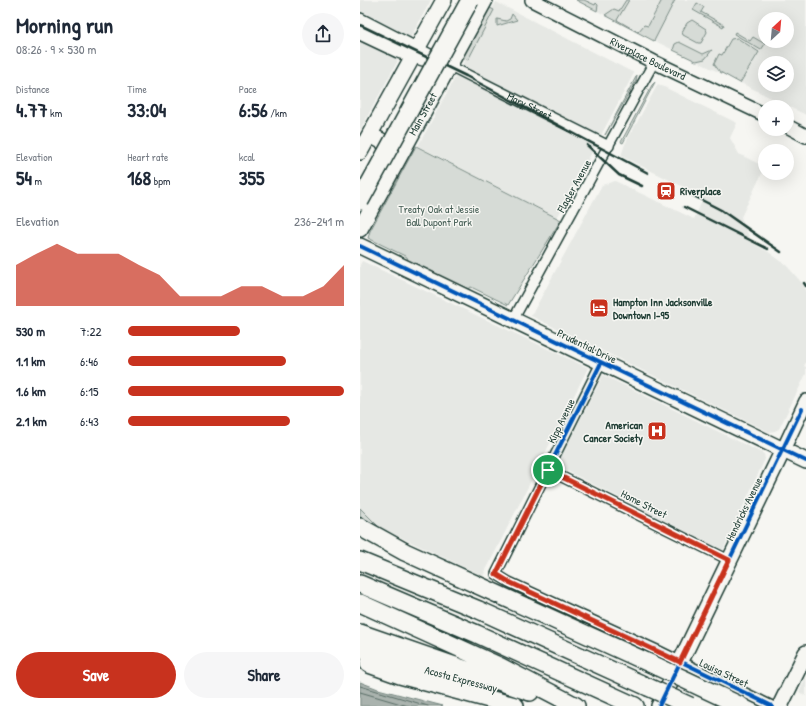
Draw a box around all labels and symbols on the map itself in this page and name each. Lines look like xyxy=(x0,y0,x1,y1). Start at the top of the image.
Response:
north arrow xyxy=(758,12,794,48)
street label: Riverplace Boulevard xyxy=(608,34,689,83)
street label: Mary Street xyxy=(505,89,554,123)
street label: Main Street xyxy=(405,90,440,138)
street label: Flagler Avenue xyxy=(553,157,595,216)
station icon: Riverplace xyxy=(655,180,677,202)
place label: Riverplace xyxy=(680,184,722,199)
park label: Treaty Oak at Jessie Ball Dupont Park xyxy=(399,202,480,229)
place label: Hampton Inn Jacksonville Downtown I-95 xyxy=(613,295,713,322)
hotel icon: Hampton Inn Jacksonville Downtown I-95 xyxy=(588,297,610,319)
street label: Prudential Drive xyxy=(555,326,620,367)
street label: Kipp Avenue xyxy=(544,396,578,446)
place label: American Cancer Society xyxy=(583,418,643,446)
hospital icon: American Cancer Society xyxy=(646,420,668,442)
pin xyxy=(531,453,565,487)
street label: Hendricks Avenue xyxy=(723,474,766,543)
street label: Home Street xyxy=(619,487,669,522)
street label: Louisa Street xyxy=(697,656,751,690)
street label: Acosta Expressway xyxy=(423,663,499,695)

